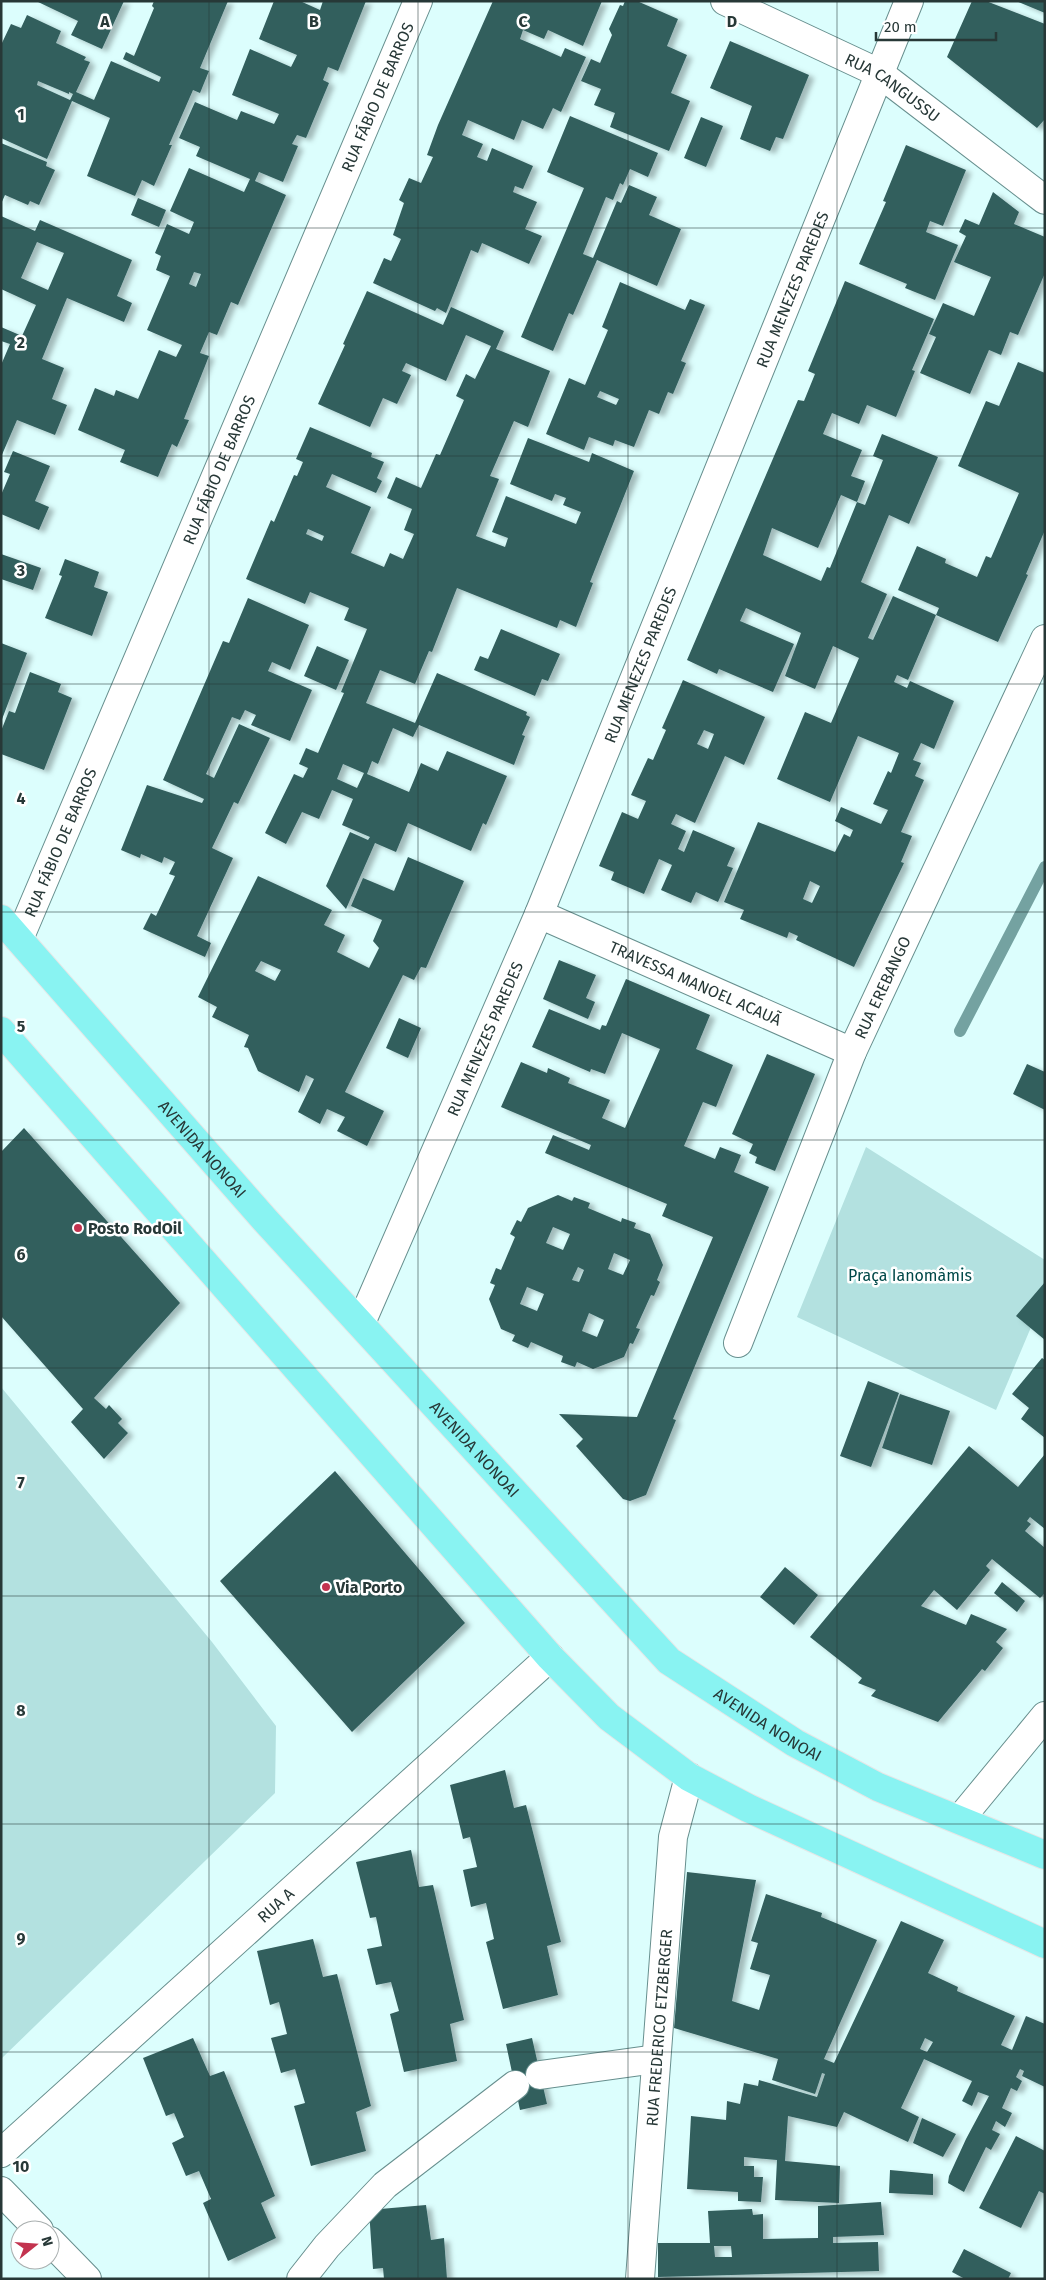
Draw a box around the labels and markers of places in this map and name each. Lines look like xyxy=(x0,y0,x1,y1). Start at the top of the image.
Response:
place label: Posto RodOil xyxy=(88,1219,182,1238)
marker: Posto RodOil xyxy=(72,1222,84,1234)
place label: Via Porto xyxy=(335,1578,402,1597)
marker: Via Porto xyxy=(320,1581,332,1593)

